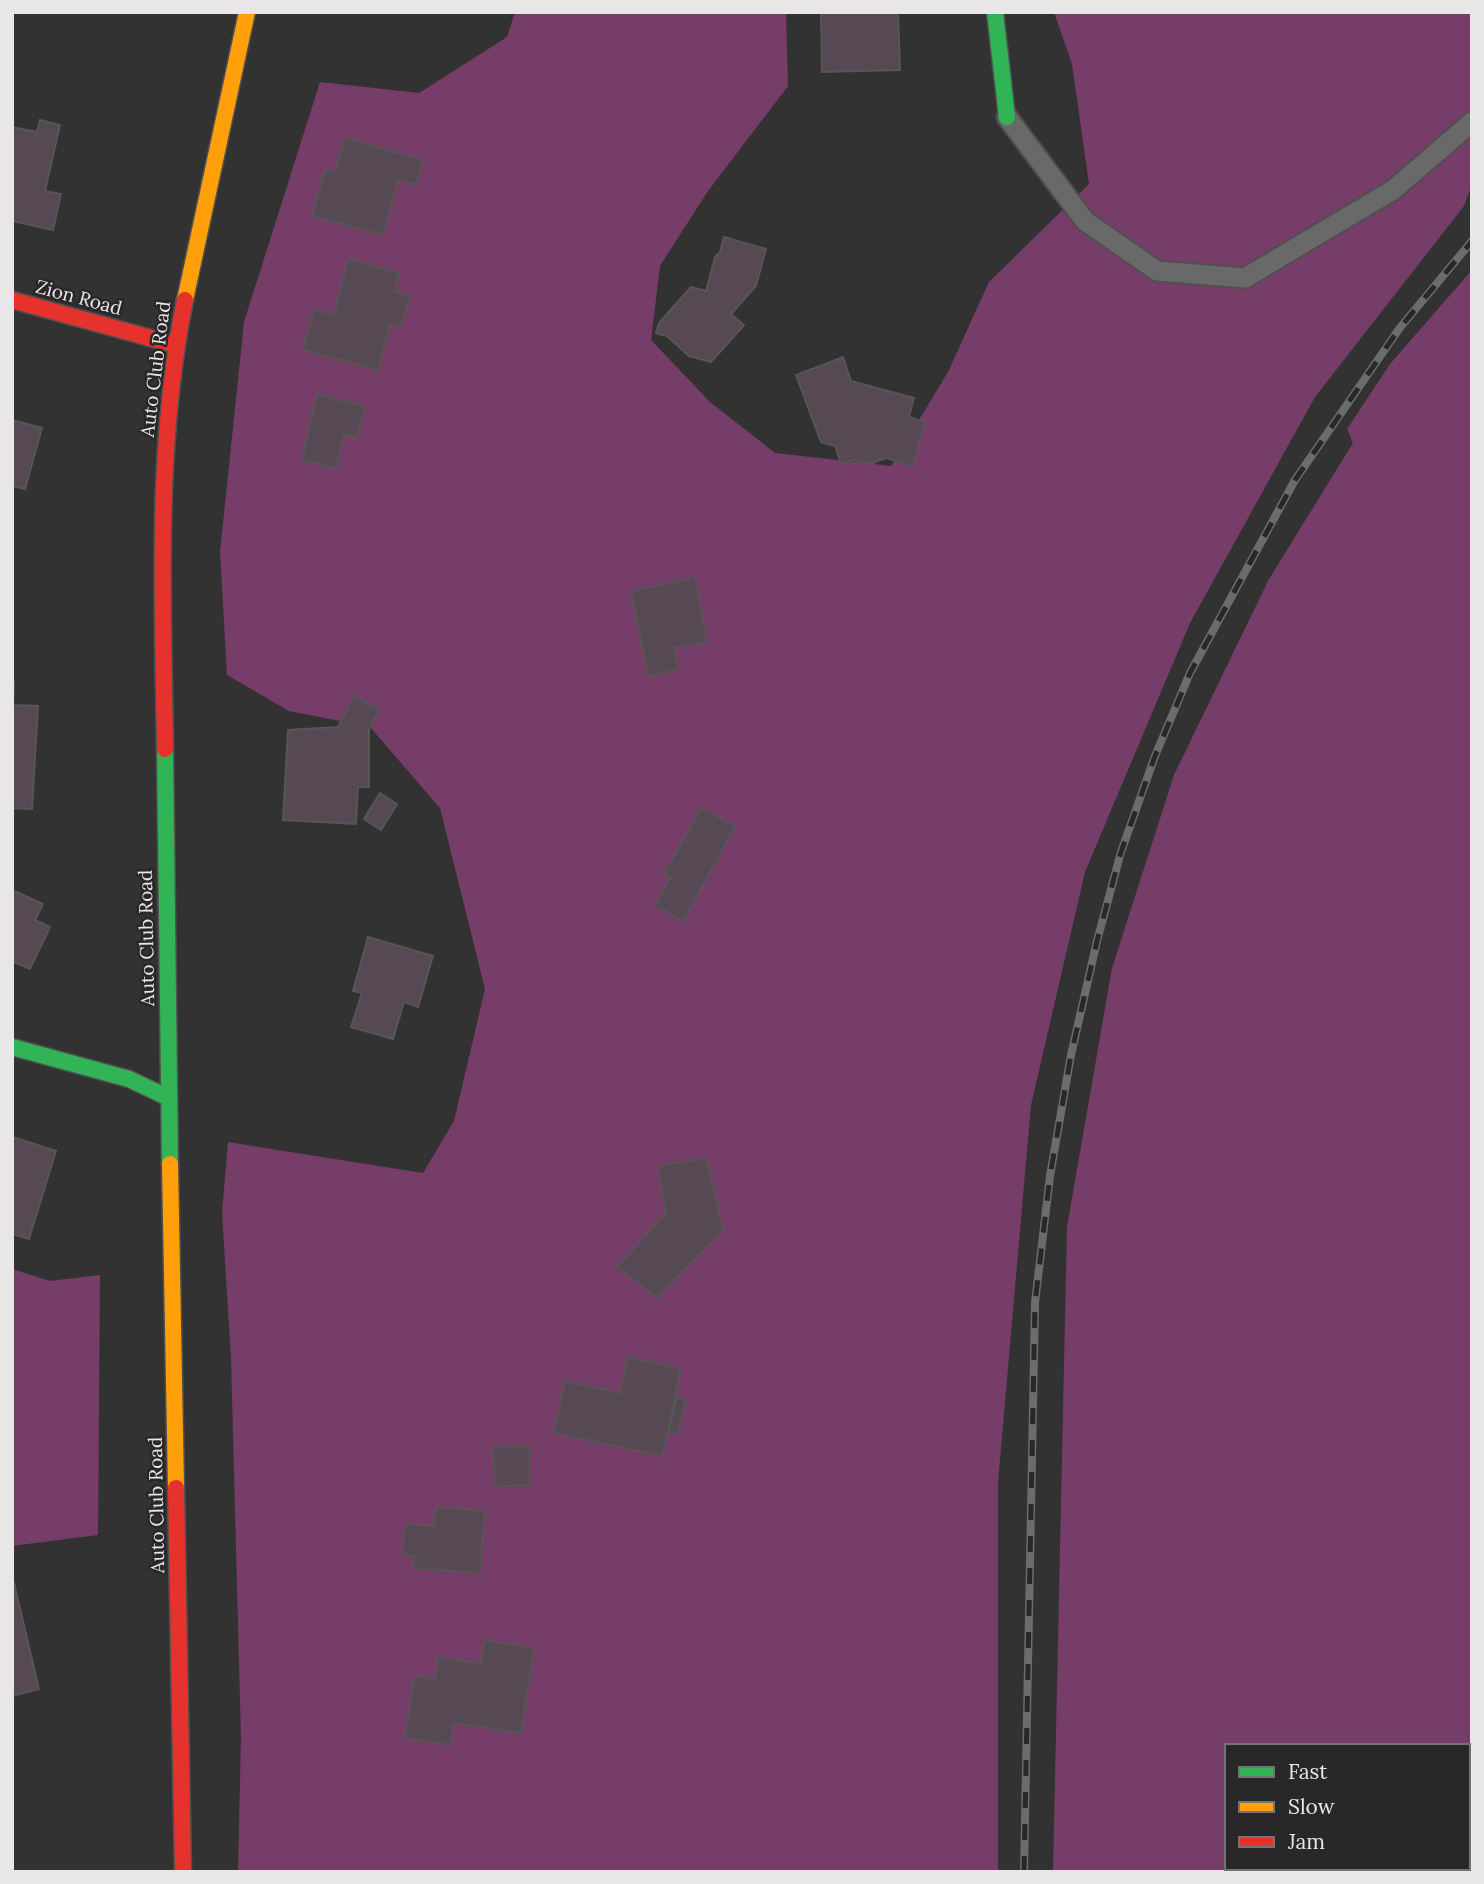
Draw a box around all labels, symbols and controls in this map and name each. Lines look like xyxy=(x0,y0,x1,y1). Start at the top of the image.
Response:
street label: Zion Road xyxy=(33,274,125,320)
street label: Auto Club Road xyxy=(135,300,175,439)
street label: Auto Club Road xyxy=(133,869,159,1008)
street label: Auto Club Road xyxy=(143,1436,169,1575)
legend xyxy=(1225,1744,1470,1870)
text: Fast xyxy=(1288,1758,1328,1785)
text: Slow xyxy=(1288,1793,1335,1820)
text: Jam xyxy=(1287,1828,1325,1855)

